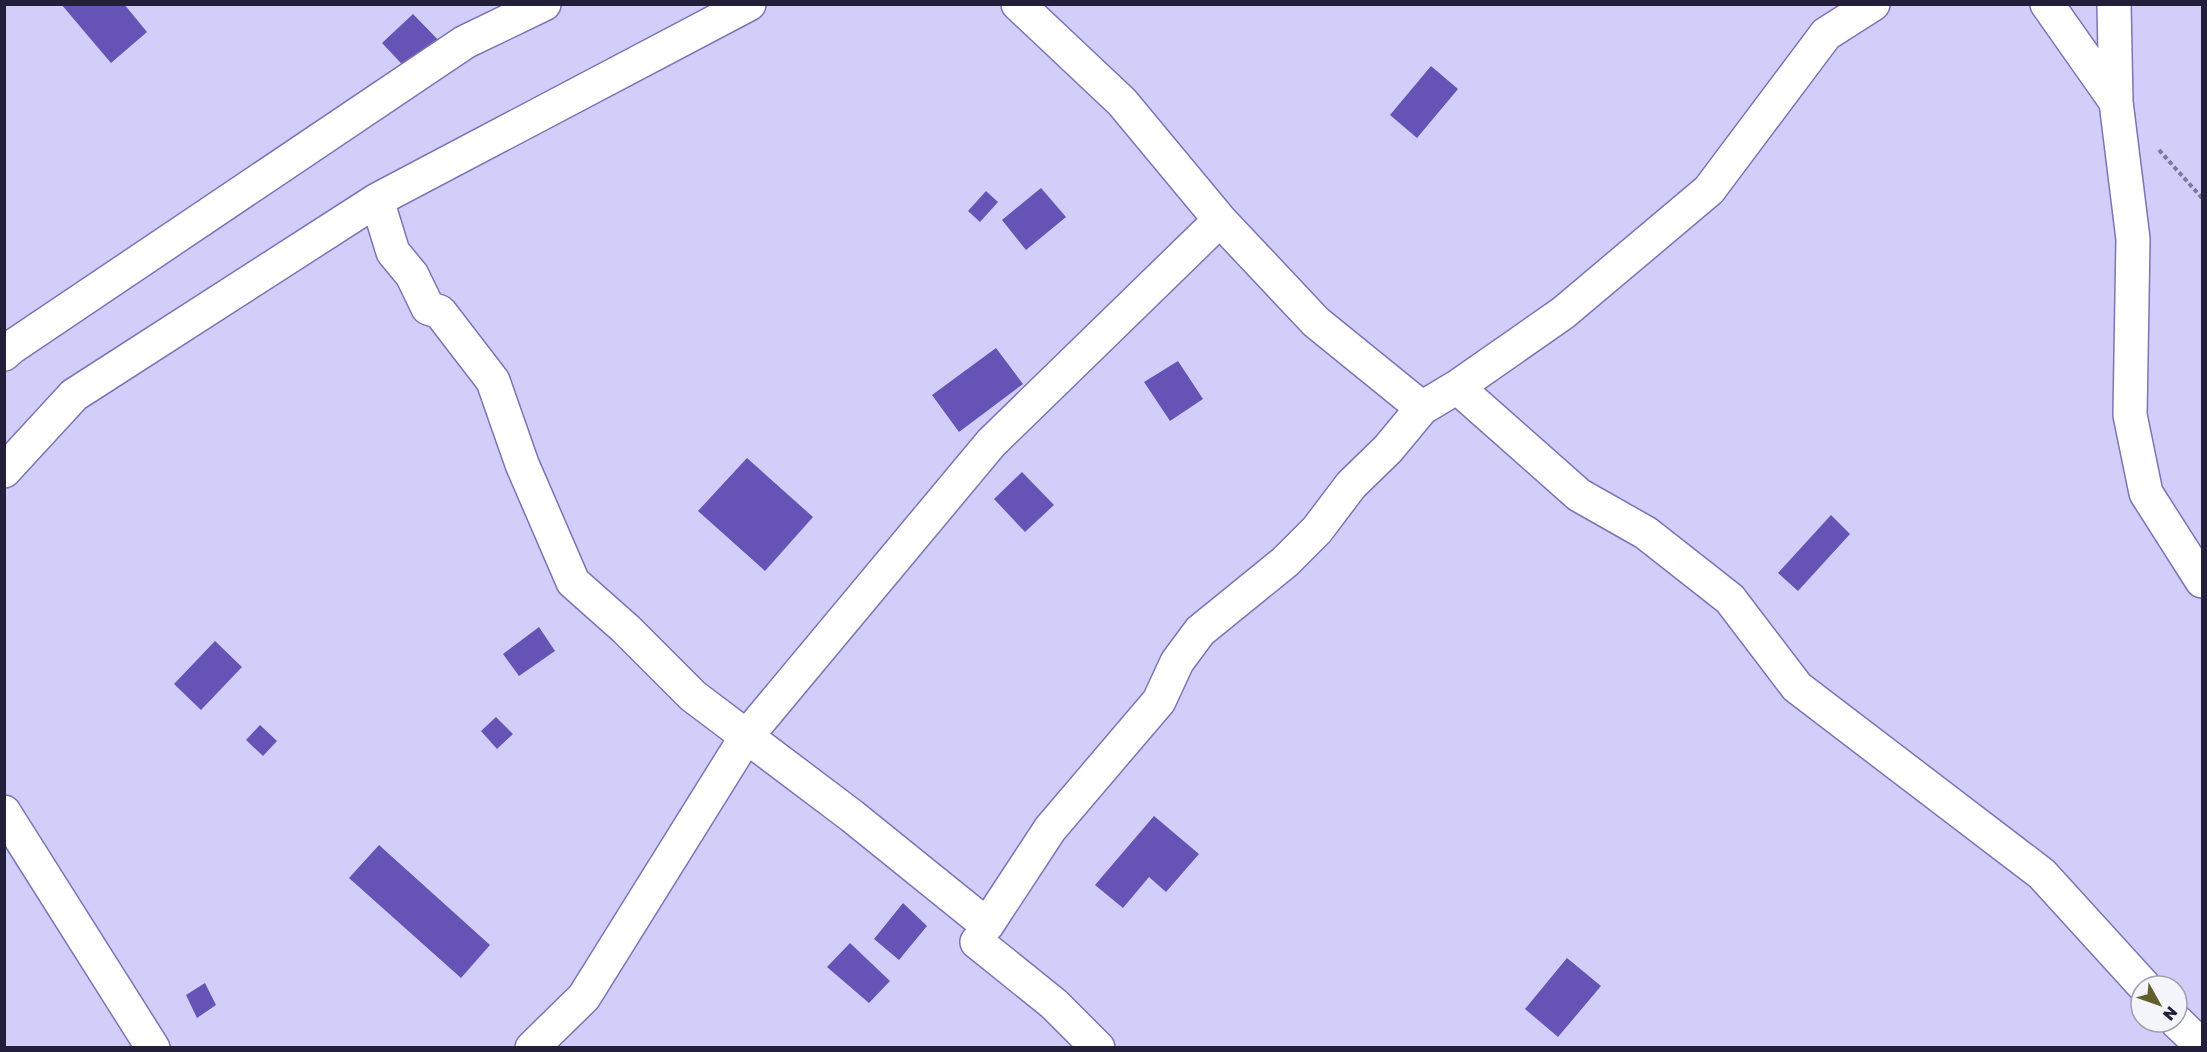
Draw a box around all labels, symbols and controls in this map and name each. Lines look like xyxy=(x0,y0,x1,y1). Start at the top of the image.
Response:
north arrow xyxy=(2129,974,2189,1034)
text: N xyxy=(2159,1003,2182,1025)

